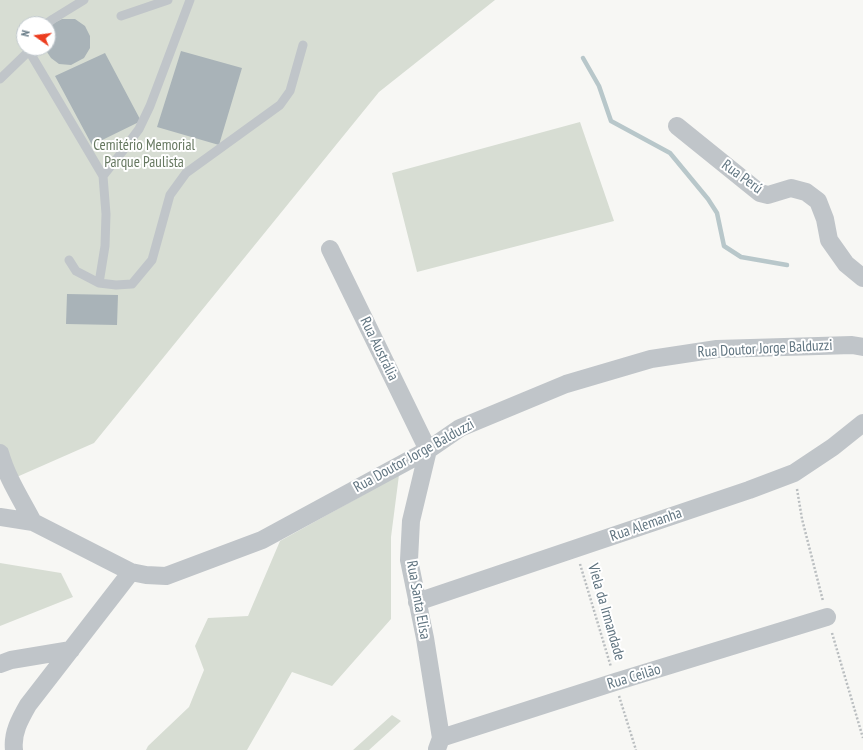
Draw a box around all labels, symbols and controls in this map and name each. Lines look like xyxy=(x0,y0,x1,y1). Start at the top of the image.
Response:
north arrow xyxy=(16,16,56,56)
text: N xyxy=(18,29,33,38)
park label: Cemitério Memorial Parque Paulista xyxy=(93,137,195,172)
street label: Rua Perú xyxy=(718,156,766,198)
street label: Rua Austrália xyxy=(356,314,402,384)
street label: Rua Doutor Jorge Balduzzi xyxy=(697,336,833,362)
street label: Rua Doutor Jorge Balduzzi xyxy=(351,415,477,497)
street label: Rua Alemanha xyxy=(608,504,684,546)
street label: Rua Santa Elisa xyxy=(402,559,434,641)
street label: Viela da Irmandade xyxy=(584,562,628,662)
street label: Rua Ceilão xyxy=(605,660,663,694)

